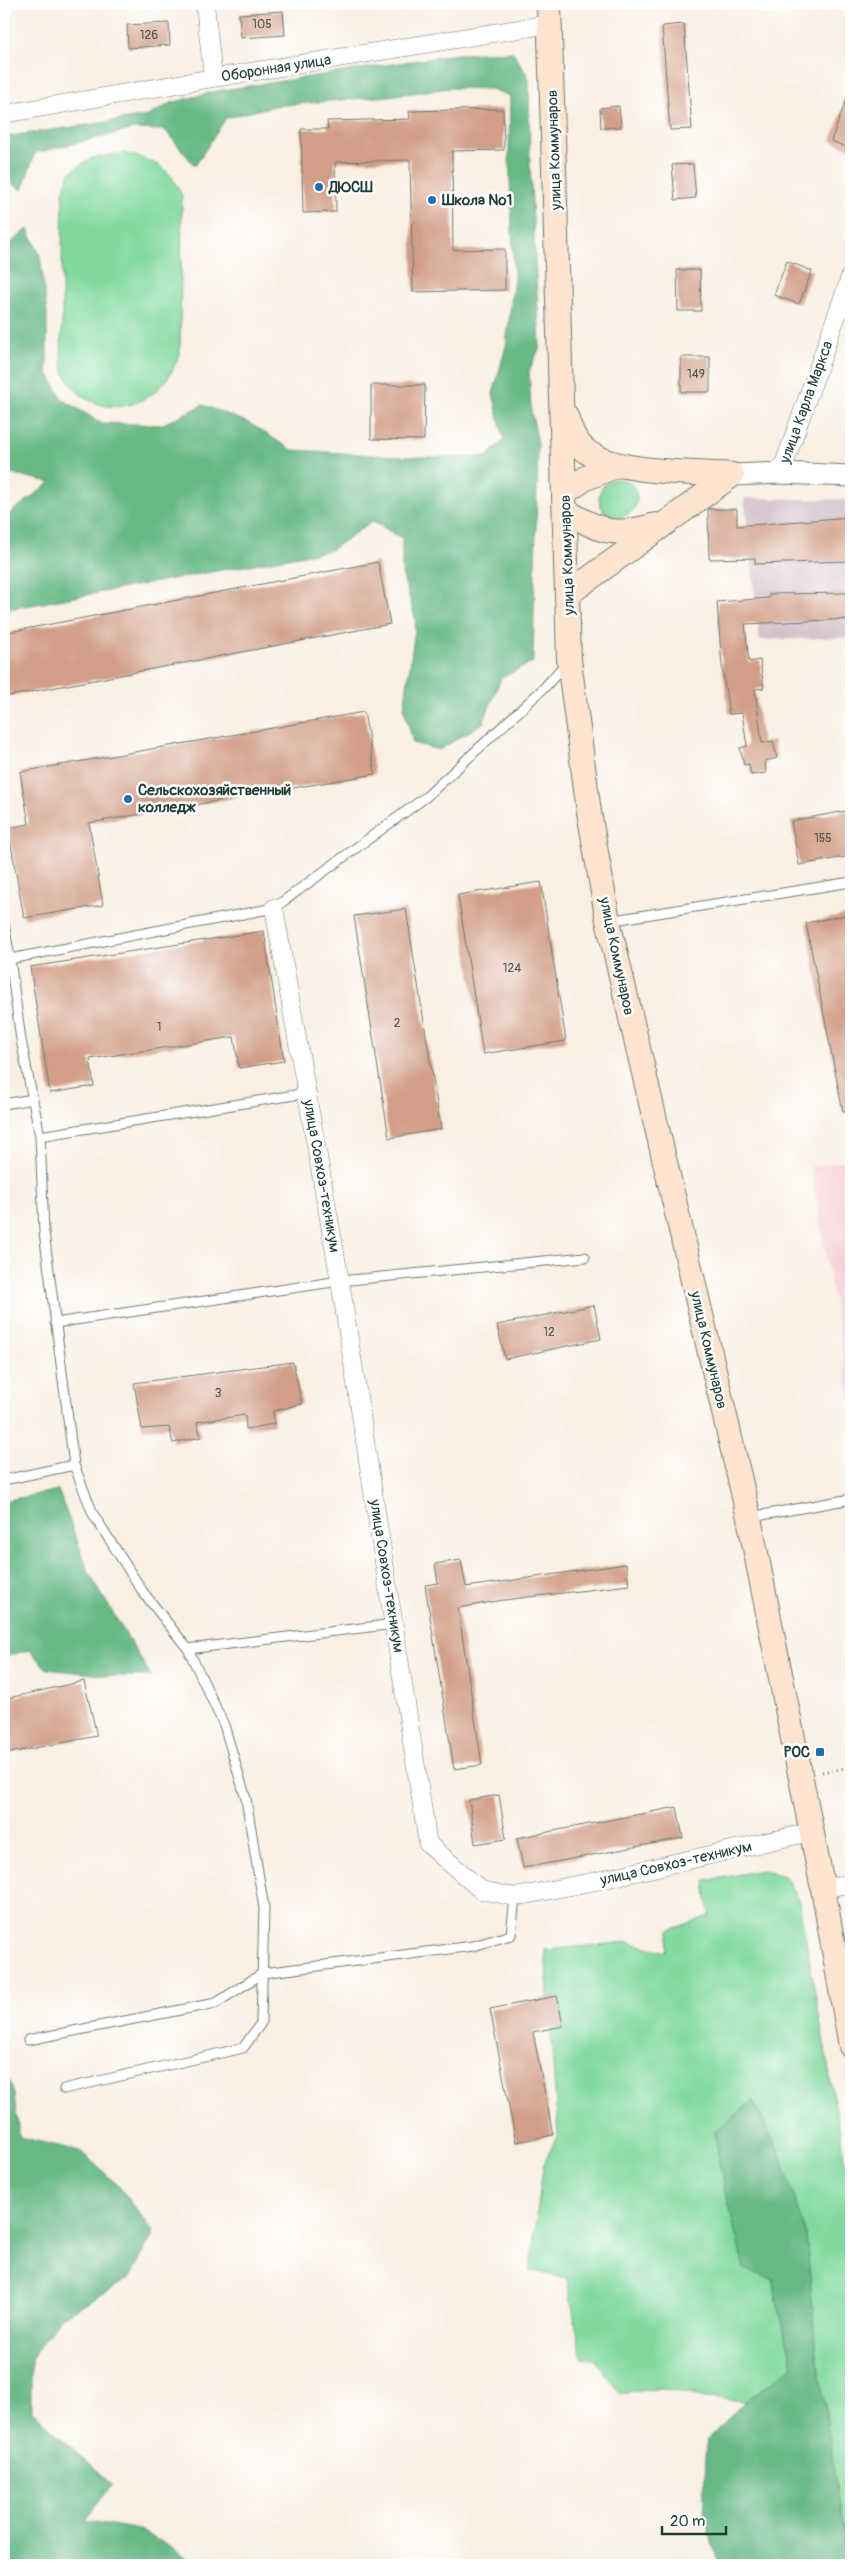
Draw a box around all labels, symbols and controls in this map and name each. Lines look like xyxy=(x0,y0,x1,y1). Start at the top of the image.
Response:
house number: 105 xyxy=(252,17,272,32)
house number: 126 xyxy=(140,28,158,43)
street label: Оборонная улица xyxy=(220,50,332,87)
street label: улица Коммунаров xyxy=(543,89,566,211)
place label: ДЮСШ xyxy=(328,178,373,197)
marker: ДЮСШ xyxy=(313,181,325,193)
place label: Школа №1 xyxy=(441,191,512,210)
marker: Школа №1 xyxy=(426,194,438,206)
street label: улица Карла Маркса xyxy=(775,338,837,467)
house number: 149 xyxy=(687,367,705,382)
street label: улица Коммунаров xyxy=(556,494,579,616)
place label: Сельскохозяйственный колледж xyxy=(138,781,291,817)
marker: Сельскохозяйственный колледж xyxy=(122,793,134,805)
house number: 155 xyxy=(814,831,832,846)
street label: улица Коммунаров xyxy=(594,894,638,1017)
house number: 124 xyxy=(503,961,521,976)
house number: 2 xyxy=(394,1016,401,1031)
house number: 1 xyxy=(157,1020,161,1035)
street label: улица Совхоз-техникум xyxy=(299,1097,344,1254)
street label: улица Коммунаров xyxy=(685,1288,731,1411)
house number: 12 xyxy=(543,1325,555,1340)
house number: 3 xyxy=(215,1386,222,1401)
street label: улица Совхоз-техникум xyxy=(365,1497,408,1654)
place label: РОС xyxy=(784,1743,810,1762)
marker: РОС xyxy=(814,1746,826,1758)
street label: улица Совхоз-техникум xyxy=(597,1837,754,1890)
scale bar xyxy=(662,2504,726,2536)
text: 20 m xyxy=(670,2512,705,2531)

